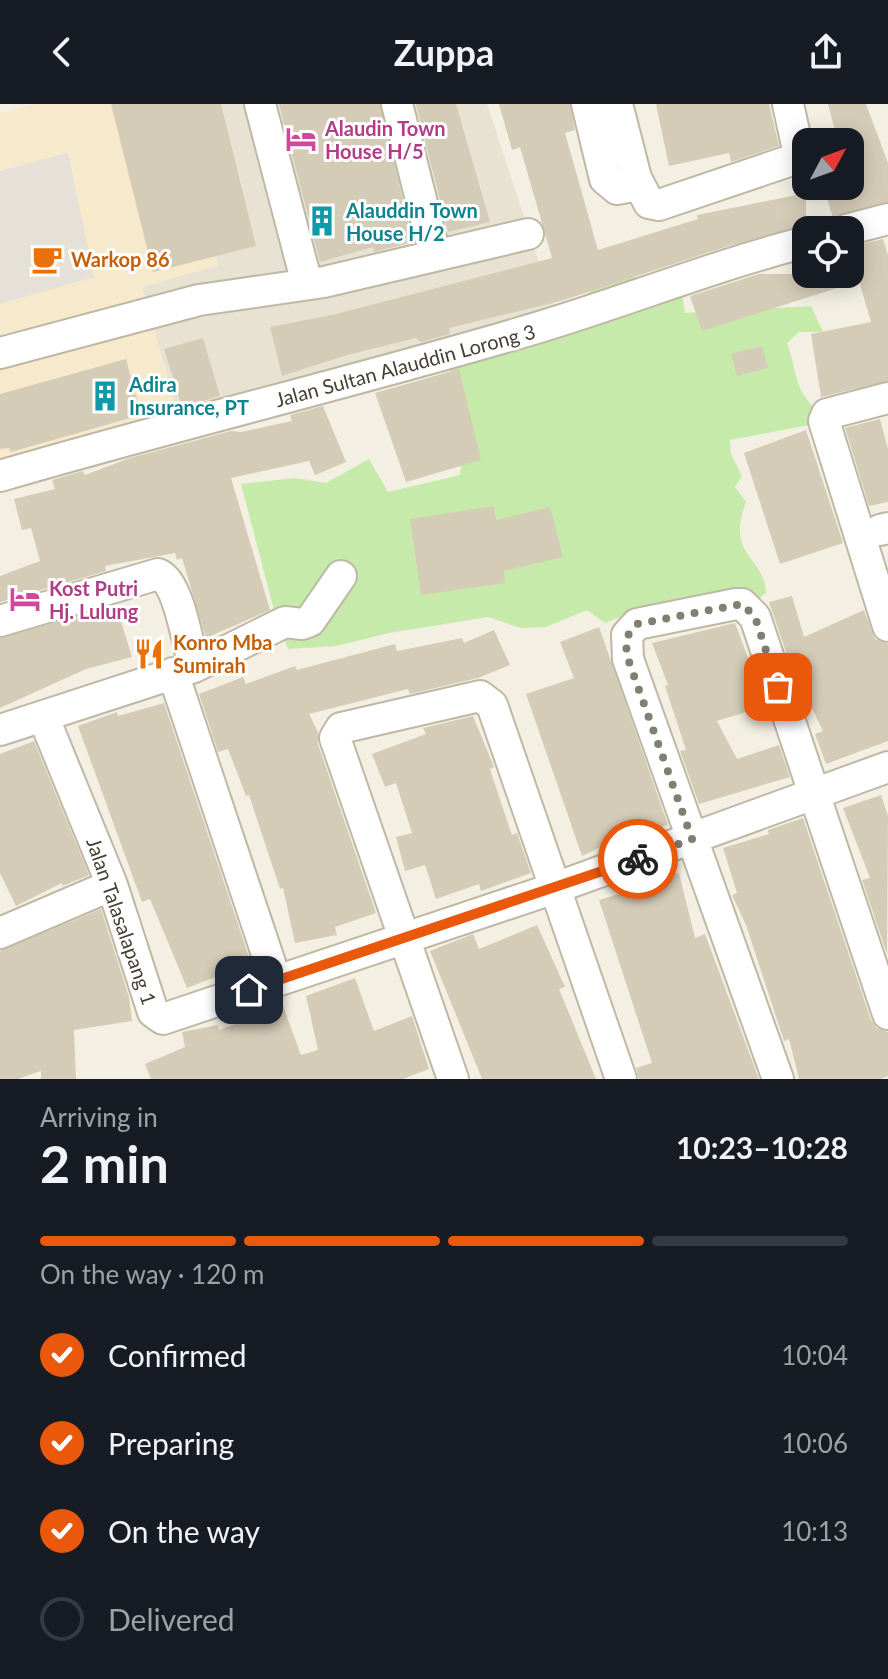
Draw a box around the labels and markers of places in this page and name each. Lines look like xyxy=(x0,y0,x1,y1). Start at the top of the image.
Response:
place label: Alaudin Town House H/5 xyxy=(324,116,445,163)
hotel icon: Alaudin Town House H/5 xyxy=(284,122,318,156)
place label: Alauddin Town House H/2 xyxy=(345,198,478,245)
building icon: Alauddin Town House H/2 xyxy=(305,204,339,238)
cafe icon: Warkop 86 xyxy=(30,242,64,276)
place label: Warkop 86 xyxy=(71,247,169,271)
place label: Adira Insurance, PT xyxy=(128,372,249,419)
building icon: Adira Insurance, PT xyxy=(88,379,122,413)
place label: Kost Putri Hj. Lulung xyxy=(49,576,139,623)
hotel icon: Kost Putri Hj. Lulung xyxy=(8,582,42,616)
place label: Konro Mba Sumirah xyxy=(173,630,273,677)
restaurant icon: Konro Mba Sumirah xyxy=(132,637,166,671)
pin xyxy=(744,653,812,721)
pin xyxy=(215,956,283,1024)

